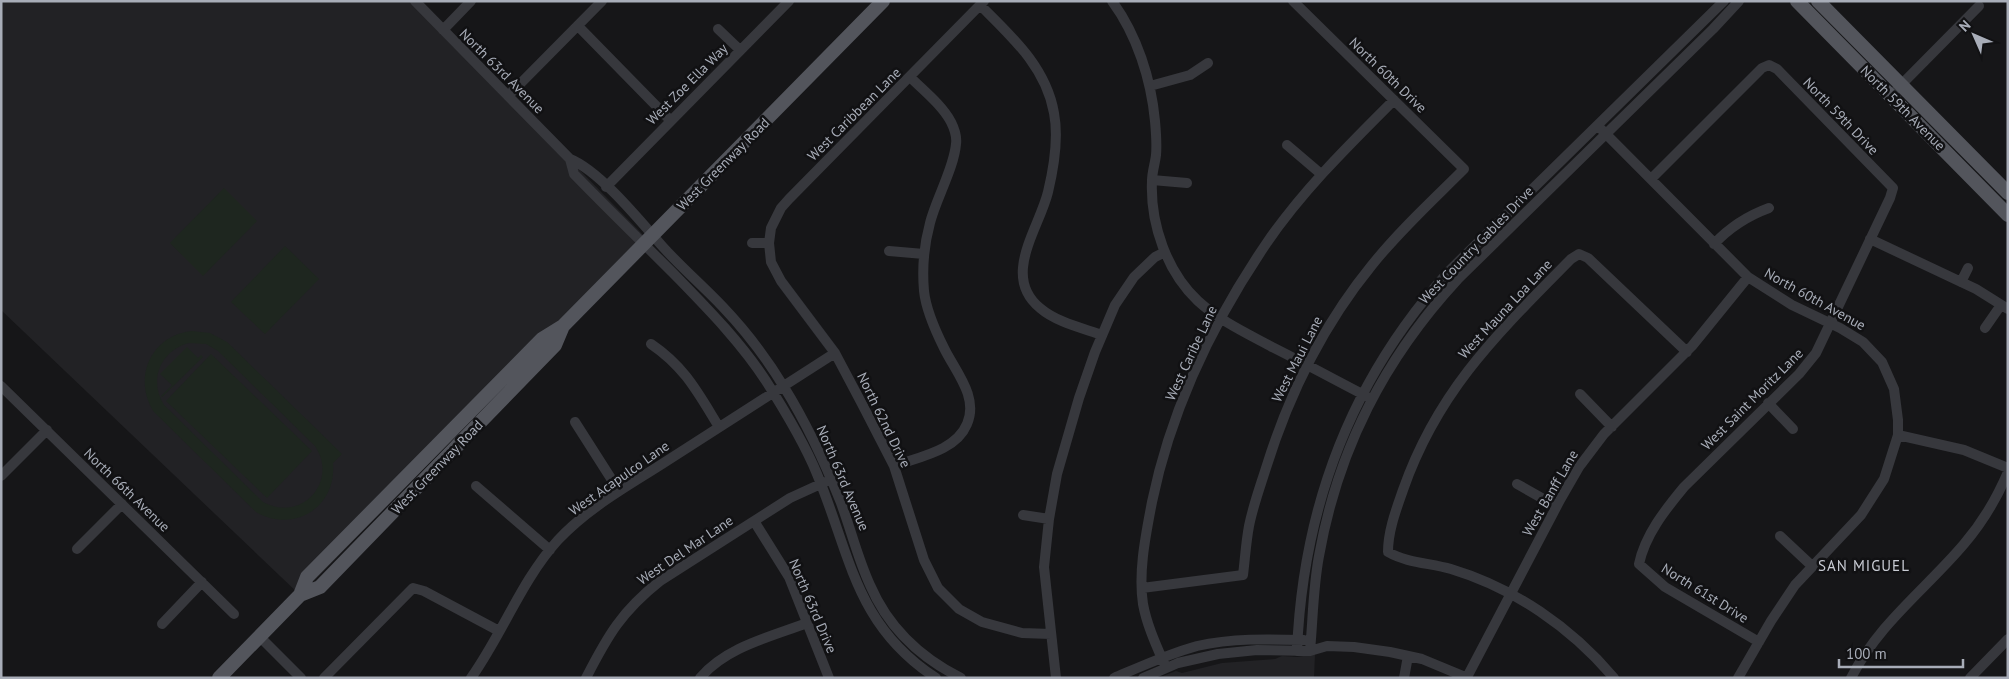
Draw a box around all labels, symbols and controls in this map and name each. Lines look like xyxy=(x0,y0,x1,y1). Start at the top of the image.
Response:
north arrow xyxy=(1949,10,1999,60)
text: N xyxy=(1955,16,1974,35)
street label: North 63rd Avenue xyxy=(456,25,548,117)
street label: North 60th Drive xyxy=(1345,33,1431,117)
street label: West Zoe Ella Way xyxy=(642,39,732,129)
street label: North 59th Avenue xyxy=(1857,62,1949,154)
street label: West Caribbean Lane xyxy=(803,63,905,165)
street label: North 59th Drive xyxy=(1799,73,1883,159)
street label: West Greenway Road xyxy=(673,114,773,214)
street label: West Country Gables Drive xyxy=(1415,182,1537,308)
street label: West Mauna Loa Lane xyxy=(1454,255,1556,363)
street label: North 60th Avenue xyxy=(1761,264,1869,334)
street label: West Caribe Lane xyxy=(1161,303,1221,403)
street label: West Maui Lane xyxy=(1268,313,1326,405)
street label: West Saint Moritz Lane xyxy=(1697,344,1807,454)
street label: North 62nd Drive xyxy=(853,369,915,471)
street label: West Greenway Road xyxy=(387,416,487,518)
street label: North 63rd Avenue xyxy=(813,423,873,533)
street label: West Acapulco Lane xyxy=(565,437,673,519)
street label: North 66th Avenue xyxy=(80,444,174,536)
street label: West Banff Lane xyxy=(1518,447,1582,539)
street label: West Del Mar Lane xyxy=(634,511,736,589)
street label: North 63rd Drive xyxy=(785,556,841,656)
district label: SAN MIGUEL xyxy=(1818,556,1910,575)
street label: North 61st Drive xyxy=(1658,559,1752,627)
scale bar xyxy=(1839,636,1963,668)
text: 100 m xyxy=(1846,644,1887,663)

